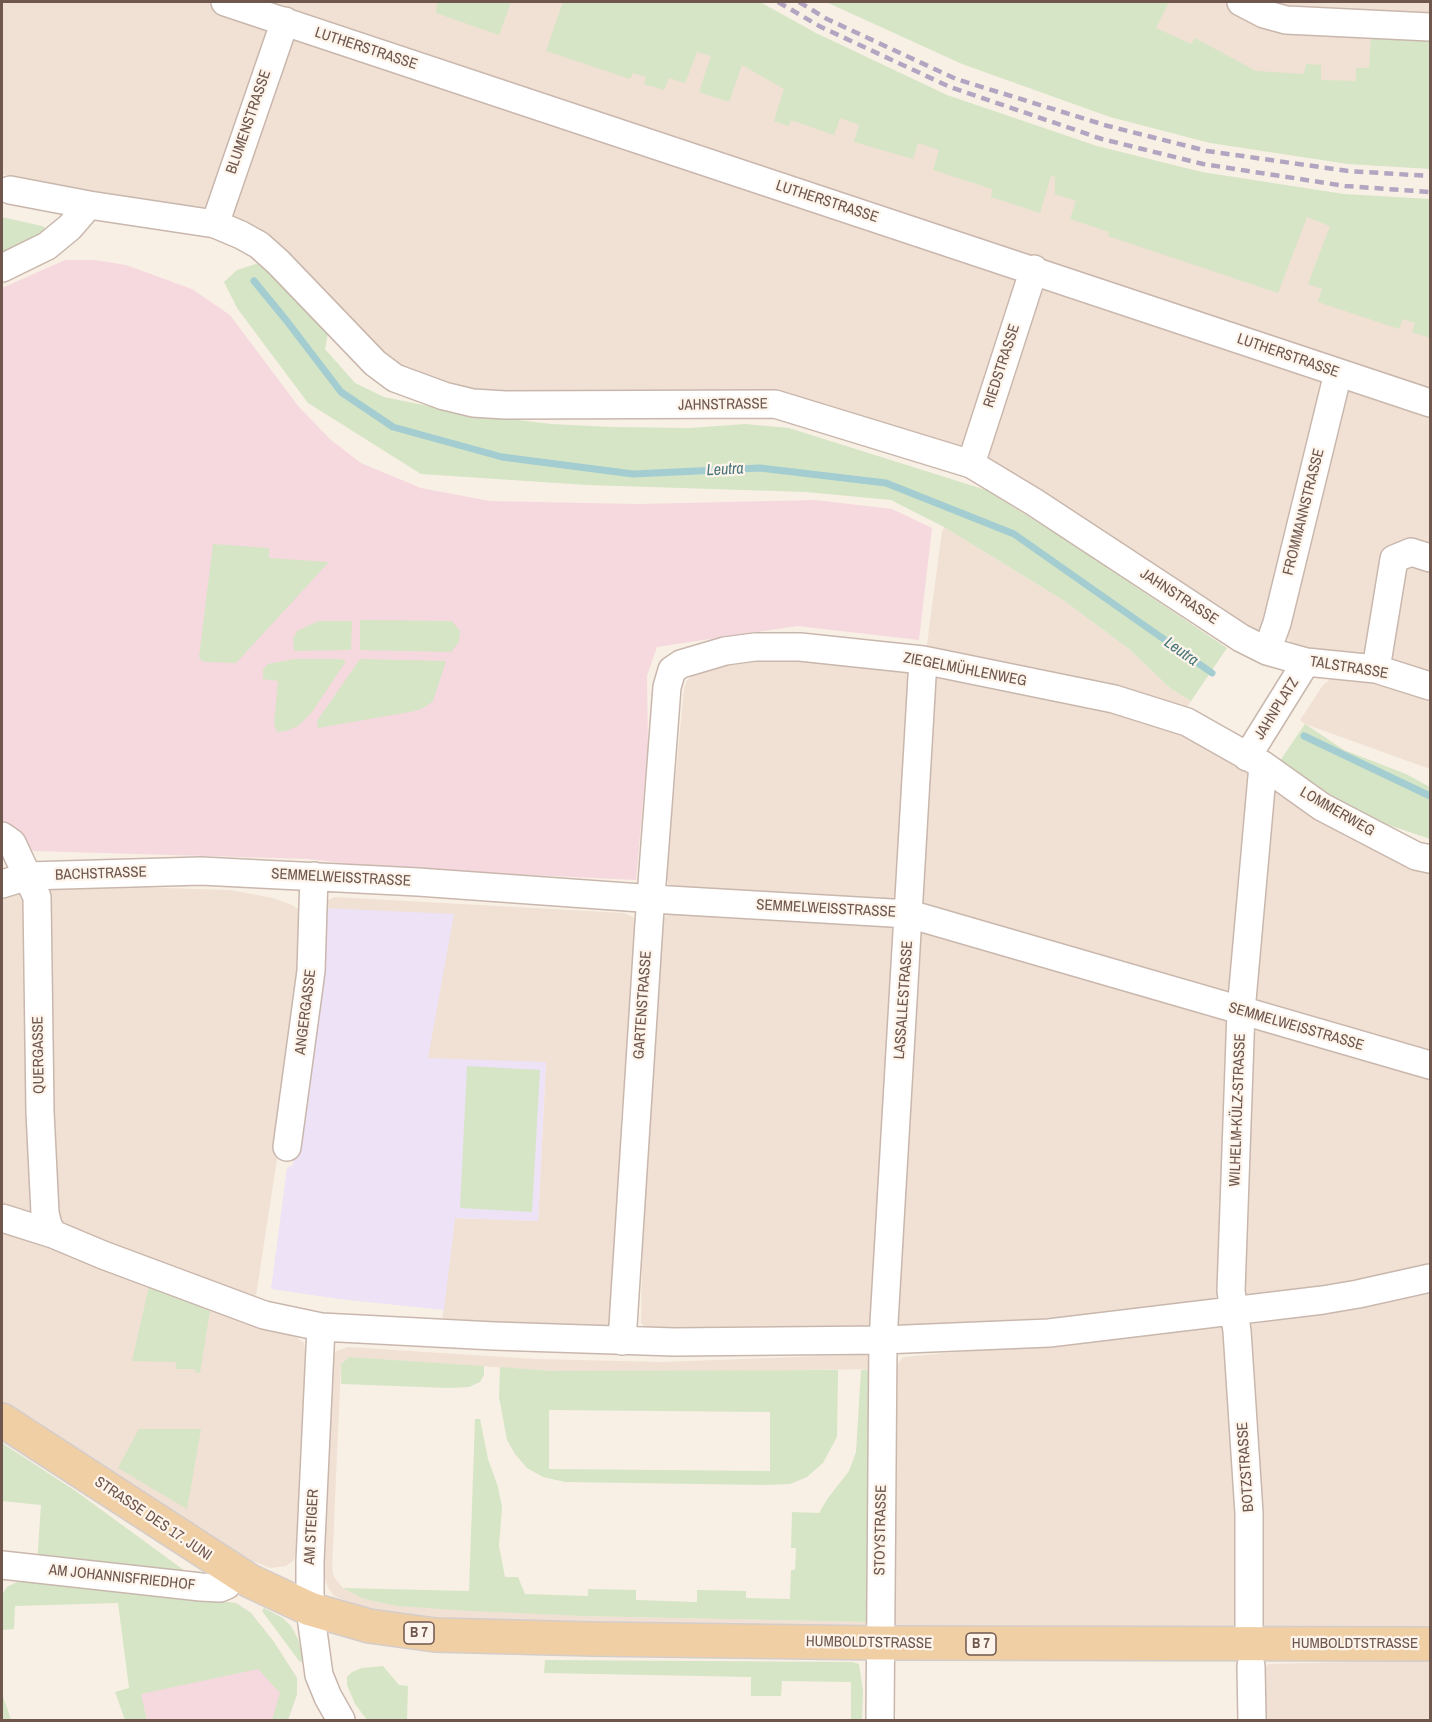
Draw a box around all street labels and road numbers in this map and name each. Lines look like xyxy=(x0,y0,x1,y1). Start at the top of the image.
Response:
street label: LUTHERSTRASSE xyxy=(313,24,419,74)
street label: BLUMENSTRASSE xyxy=(223,68,275,176)
street label: LUTHERSTRASSE xyxy=(774,177,880,227)
street label: RIEDSTRASSE xyxy=(980,322,1024,410)
street label: LUTHERSTRASSE xyxy=(1235,330,1341,382)
street label: JAHNSTRASSE xyxy=(678,395,768,415)
street label: FROMMANNSTRASSE xyxy=(1280,447,1328,577)
street label: JAHNSTRASSE xyxy=(1137,565,1221,629)
street label: ZIEGELMÜHLENWEG xyxy=(902,649,1028,691)
street label: TALSTRASSE xyxy=(1309,653,1389,683)
street label: JAHNPLATZ xyxy=(1251,675,1303,743)
street label: LOMMERWEG xyxy=(1296,783,1378,841)
street label: BACHSTRASSE xyxy=(55,863,147,885)
street label: SEMMELWEISSTRASSE xyxy=(271,865,411,891)
street label: SEMMELWEISSTRASSE xyxy=(756,896,896,922)
street label: LASSALLESTRASSE xyxy=(891,940,917,1060)
street label: GARTENSTRASSE xyxy=(630,950,656,1060)
street label: ANGERGASSE xyxy=(292,968,320,1056)
street label: SEMMELWEISSTRASSE xyxy=(1226,999,1366,1055)
street label: QUERGASSE xyxy=(29,1016,49,1094)
street label: WILHELM-KÜLZ-STRASSE xyxy=(1226,1033,1250,1187)
street label: BOTZSTRASSE xyxy=(1234,1421,1258,1513)
street label: STRASSE DES 17. JUNI xyxy=(91,1473,215,1565)
street label: STOYSTRASSE xyxy=(871,1484,891,1576)
street label: AM STEIGER xyxy=(301,1489,323,1565)
street label: AM JOHANNISFRIEDHOF xyxy=(48,1561,196,1595)
road number: B 7 xyxy=(404,1622,434,1644)
street label: HUMBOLDTSTRASSE xyxy=(806,1633,932,1653)
road number: B 7 xyxy=(966,1633,996,1655)
street label: HUMBOLDTSTRASSE xyxy=(1292,1635,1418,1653)

